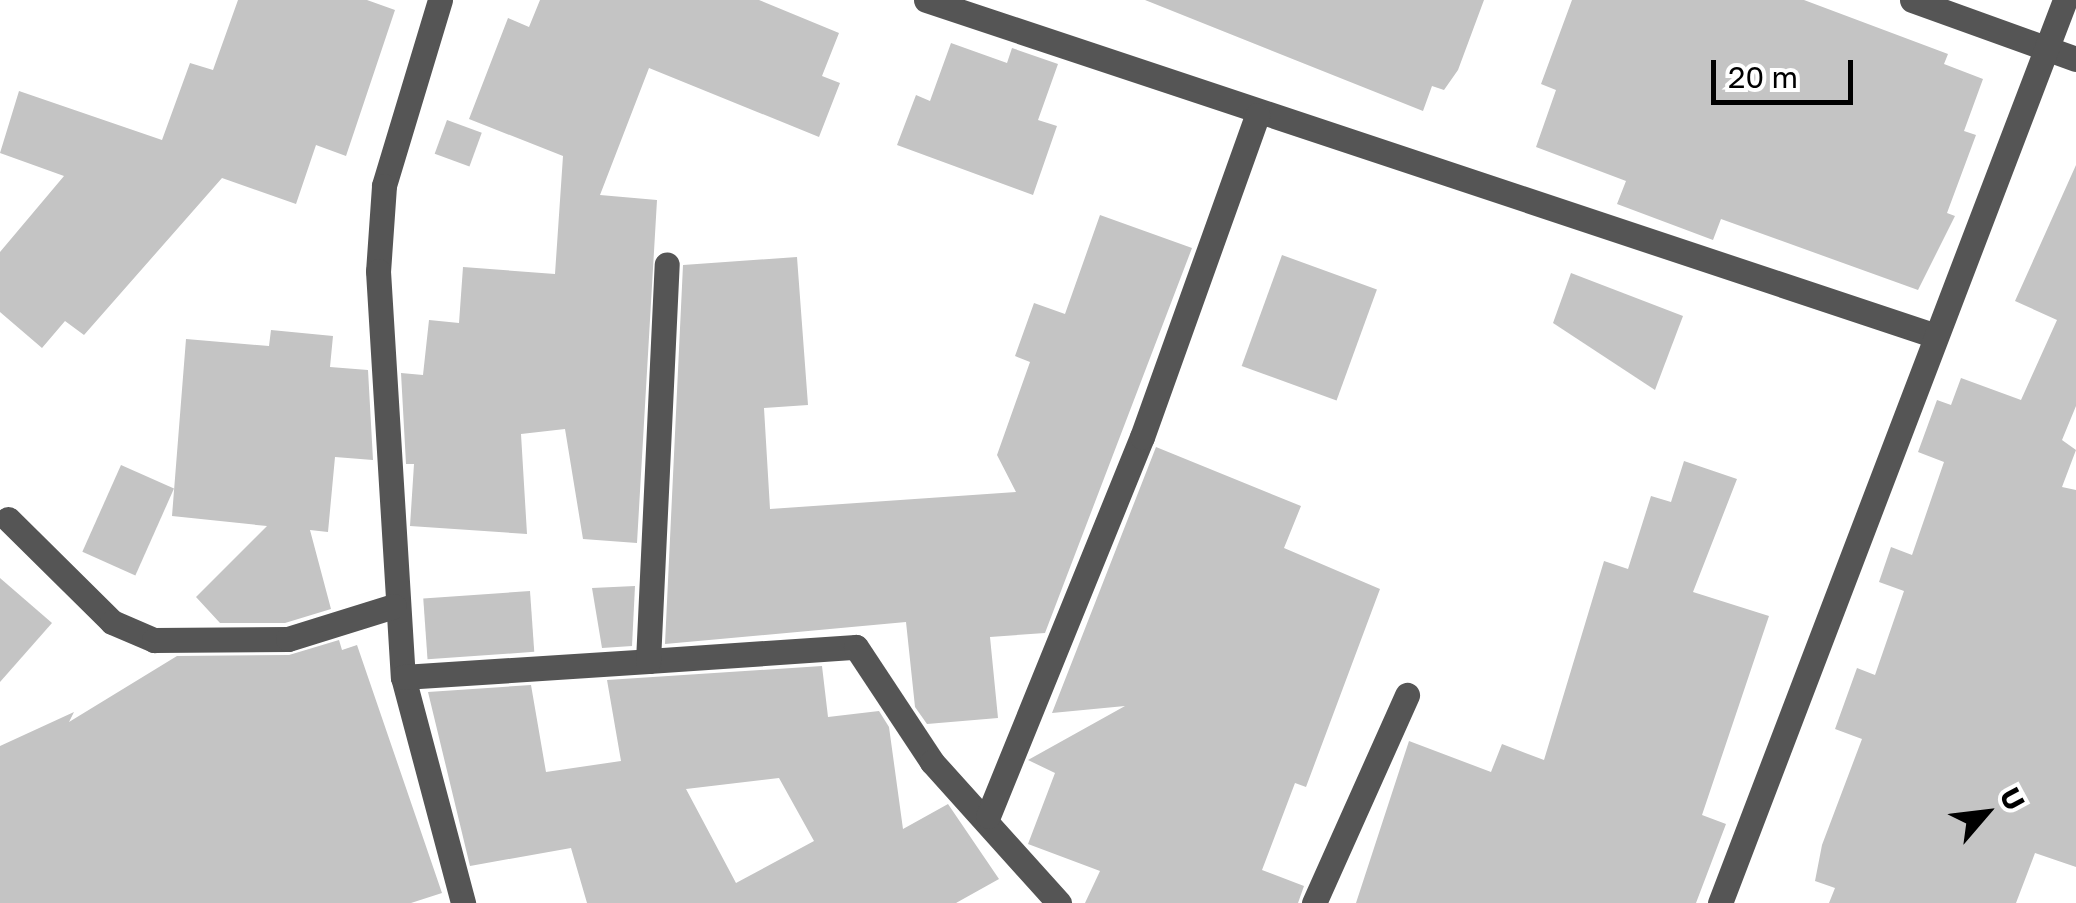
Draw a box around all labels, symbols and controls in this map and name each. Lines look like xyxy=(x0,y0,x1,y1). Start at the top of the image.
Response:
scale bar xyxy=(1716,40,1858,102)
text: 20 m xyxy=(1728,59,1798,95)
north arrow xyxy=(1936,763,2036,863)
text: U xyxy=(1994,782,2032,815)

